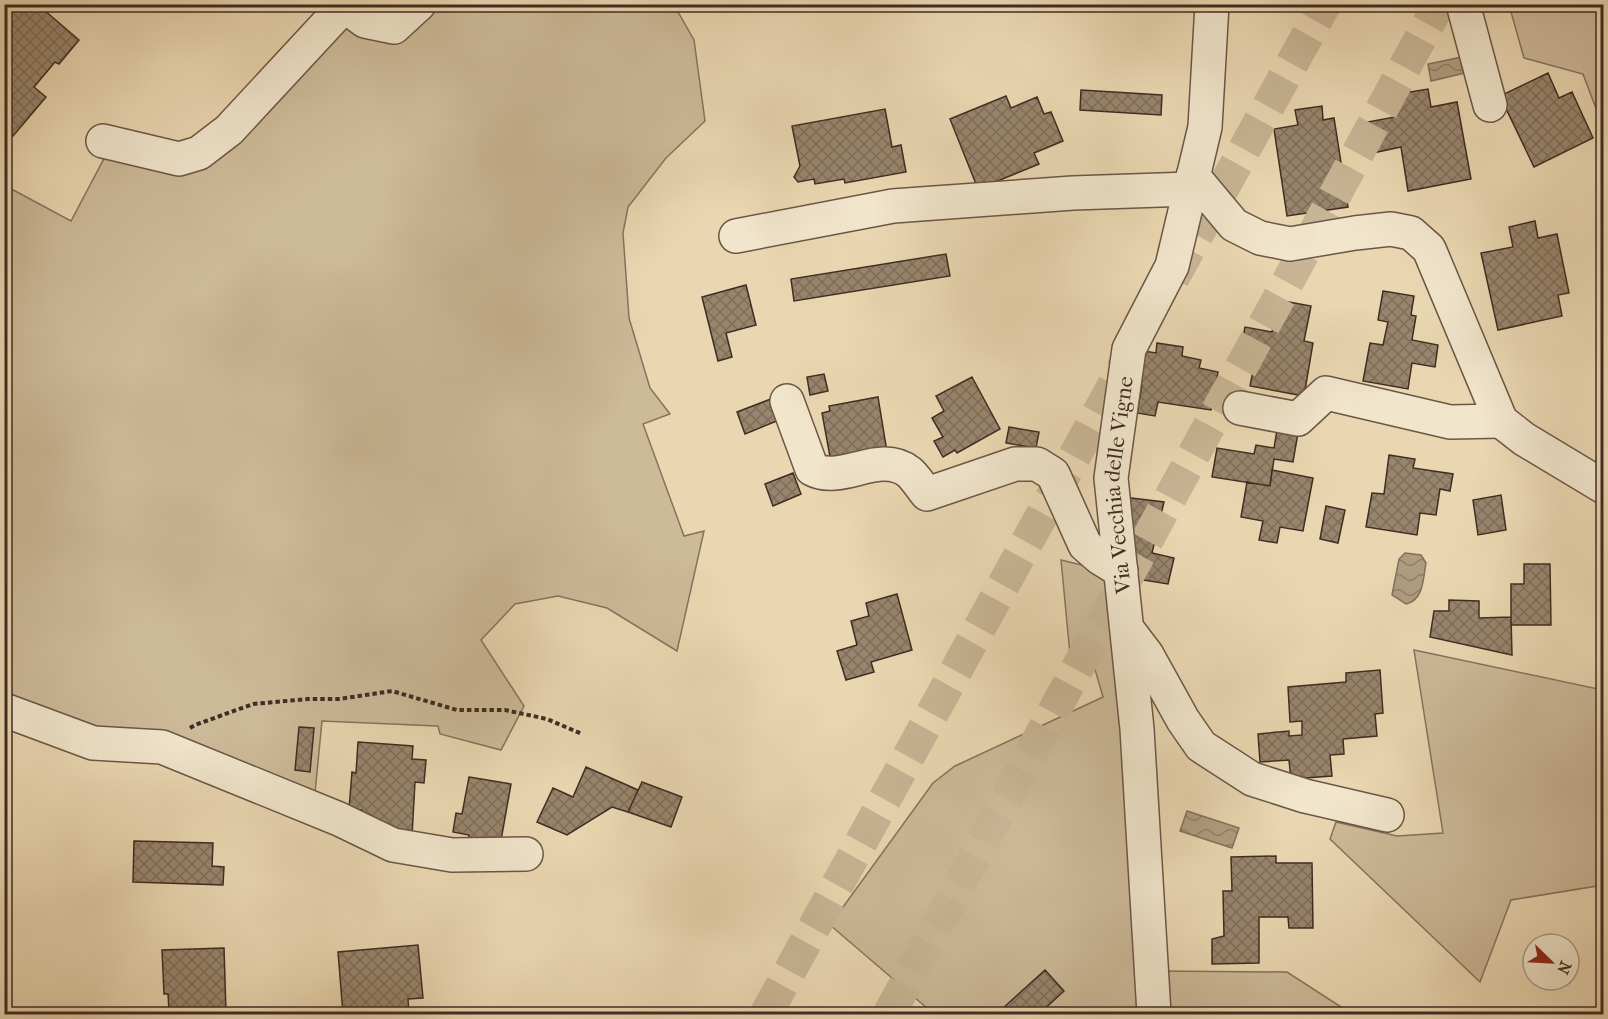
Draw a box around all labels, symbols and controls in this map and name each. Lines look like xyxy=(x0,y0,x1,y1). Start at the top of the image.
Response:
street label: Via Vecchia delle Vigne xyxy=(1099,374,1139,596)
north arrow xyxy=(1521,932,1581,992)
text: N xyxy=(1553,958,1575,978)

